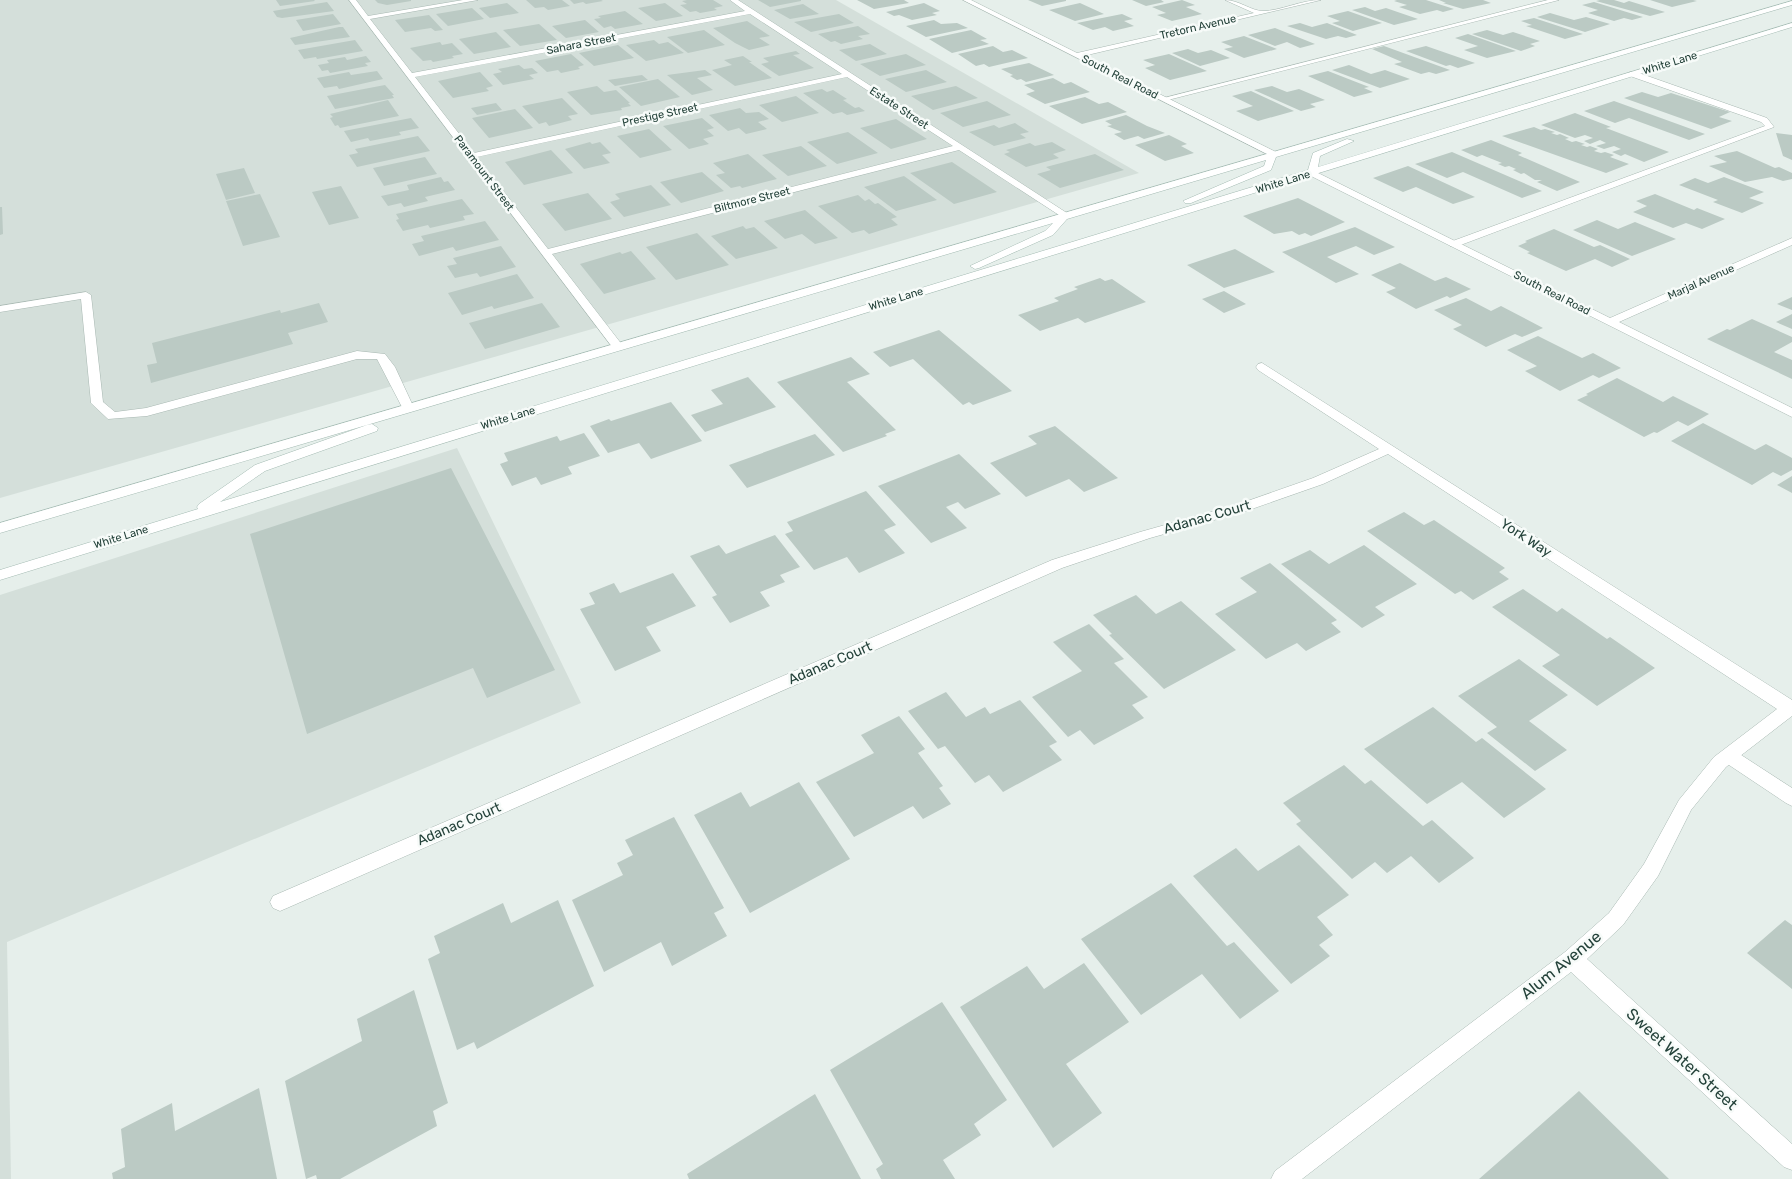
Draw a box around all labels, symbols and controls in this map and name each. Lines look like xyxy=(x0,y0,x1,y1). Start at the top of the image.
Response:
street label: Tretorn Avenue xyxy=(1159,12,1237,42)
street label: Sahara Street xyxy=(545,31,617,57)
street label: White Lane xyxy=(1641,49,1699,77)
street label: South Real Road xyxy=(1080,52,1160,102)
street label: Estate Street xyxy=(867,84,931,132)
street label: Prestige Street xyxy=(621,100,700,129)
street label: Paramount Street xyxy=(451,133,517,214)
street label: White Lane xyxy=(1254,168,1312,196)
street label: Biltmore Street xyxy=(713,184,792,216)
street label: Marjal Avenue xyxy=(1666,262,1736,302)
street label: South Real Road xyxy=(1512,268,1592,318)
street label: White Lane xyxy=(867,285,925,313)
street label: White Lane xyxy=(479,404,537,432)
street label: Adanac Court xyxy=(1162,496,1253,537)
street label: York Way xyxy=(1497,515,1555,561)
street label: White Lane xyxy=(92,523,150,551)
street label: Adanac Court xyxy=(786,638,875,688)
street label: Adanac Court xyxy=(415,799,504,849)
street label: Alum Avenue xyxy=(1517,927,1605,1003)
street label: Sweet Water Street xyxy=(1623,1004,1741,1114)

